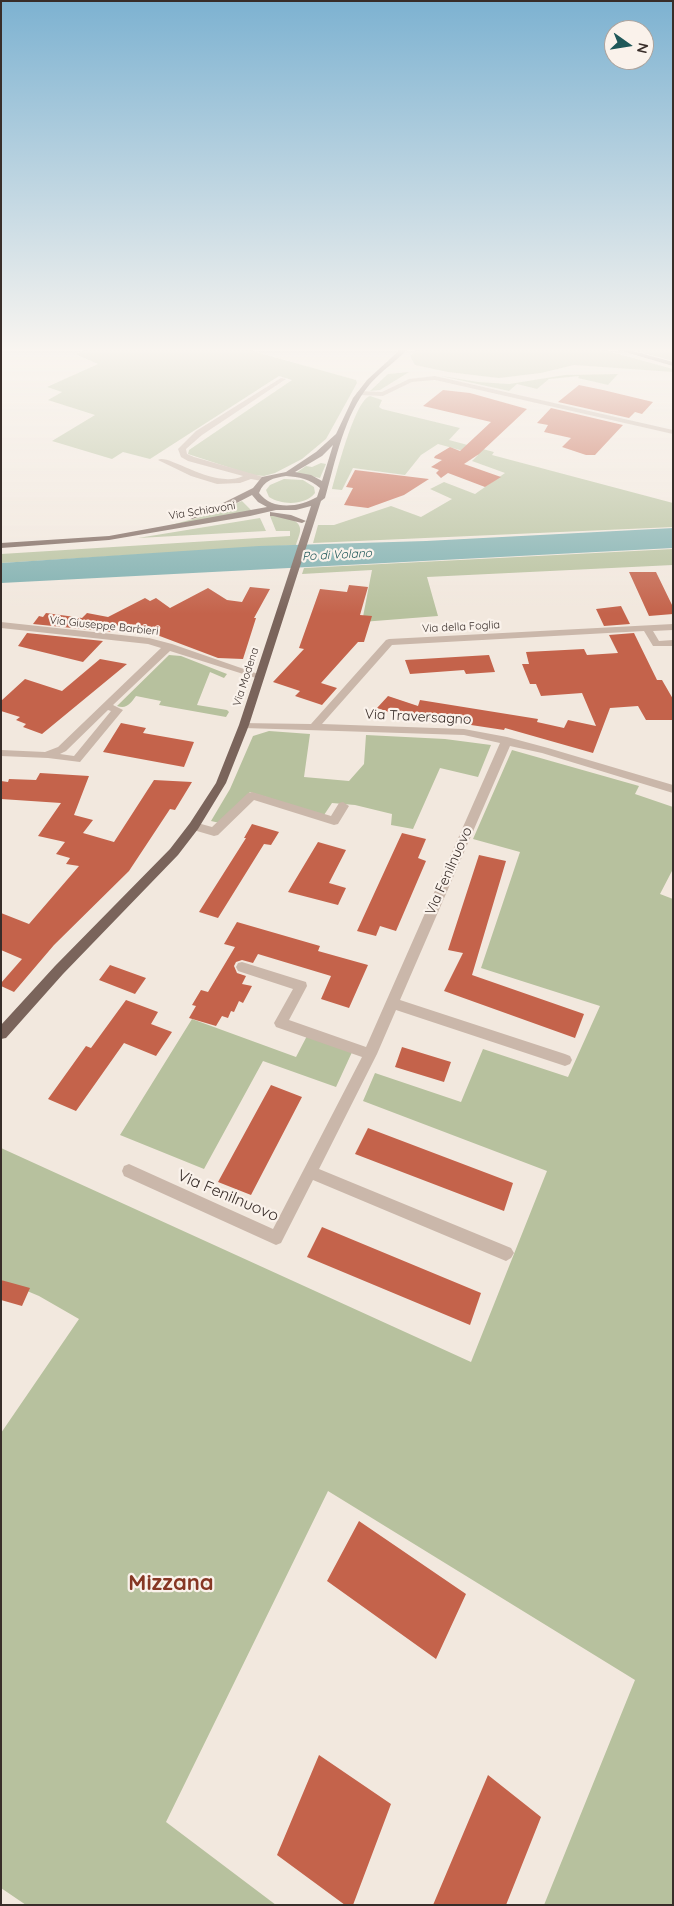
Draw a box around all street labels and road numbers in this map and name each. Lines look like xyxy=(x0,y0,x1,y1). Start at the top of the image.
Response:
street label: Via Schiavoni xyxy=(168,499,236,523)
street label: Via Giuseppe Barbieri xyxy=(49,614,159,638)
street label: Via della Foglia xyxy=(422,618,500,636)
street label: Via Modena xyxy=(230,646,262,708)
street label: Via Traversagno xyxy=(364,706,472,728)
street label: Via Fenilnuovo xyxy=(422,824,476,918)
street label: Via Fenilnuovo xyxy=(174,1166,282,1226)

